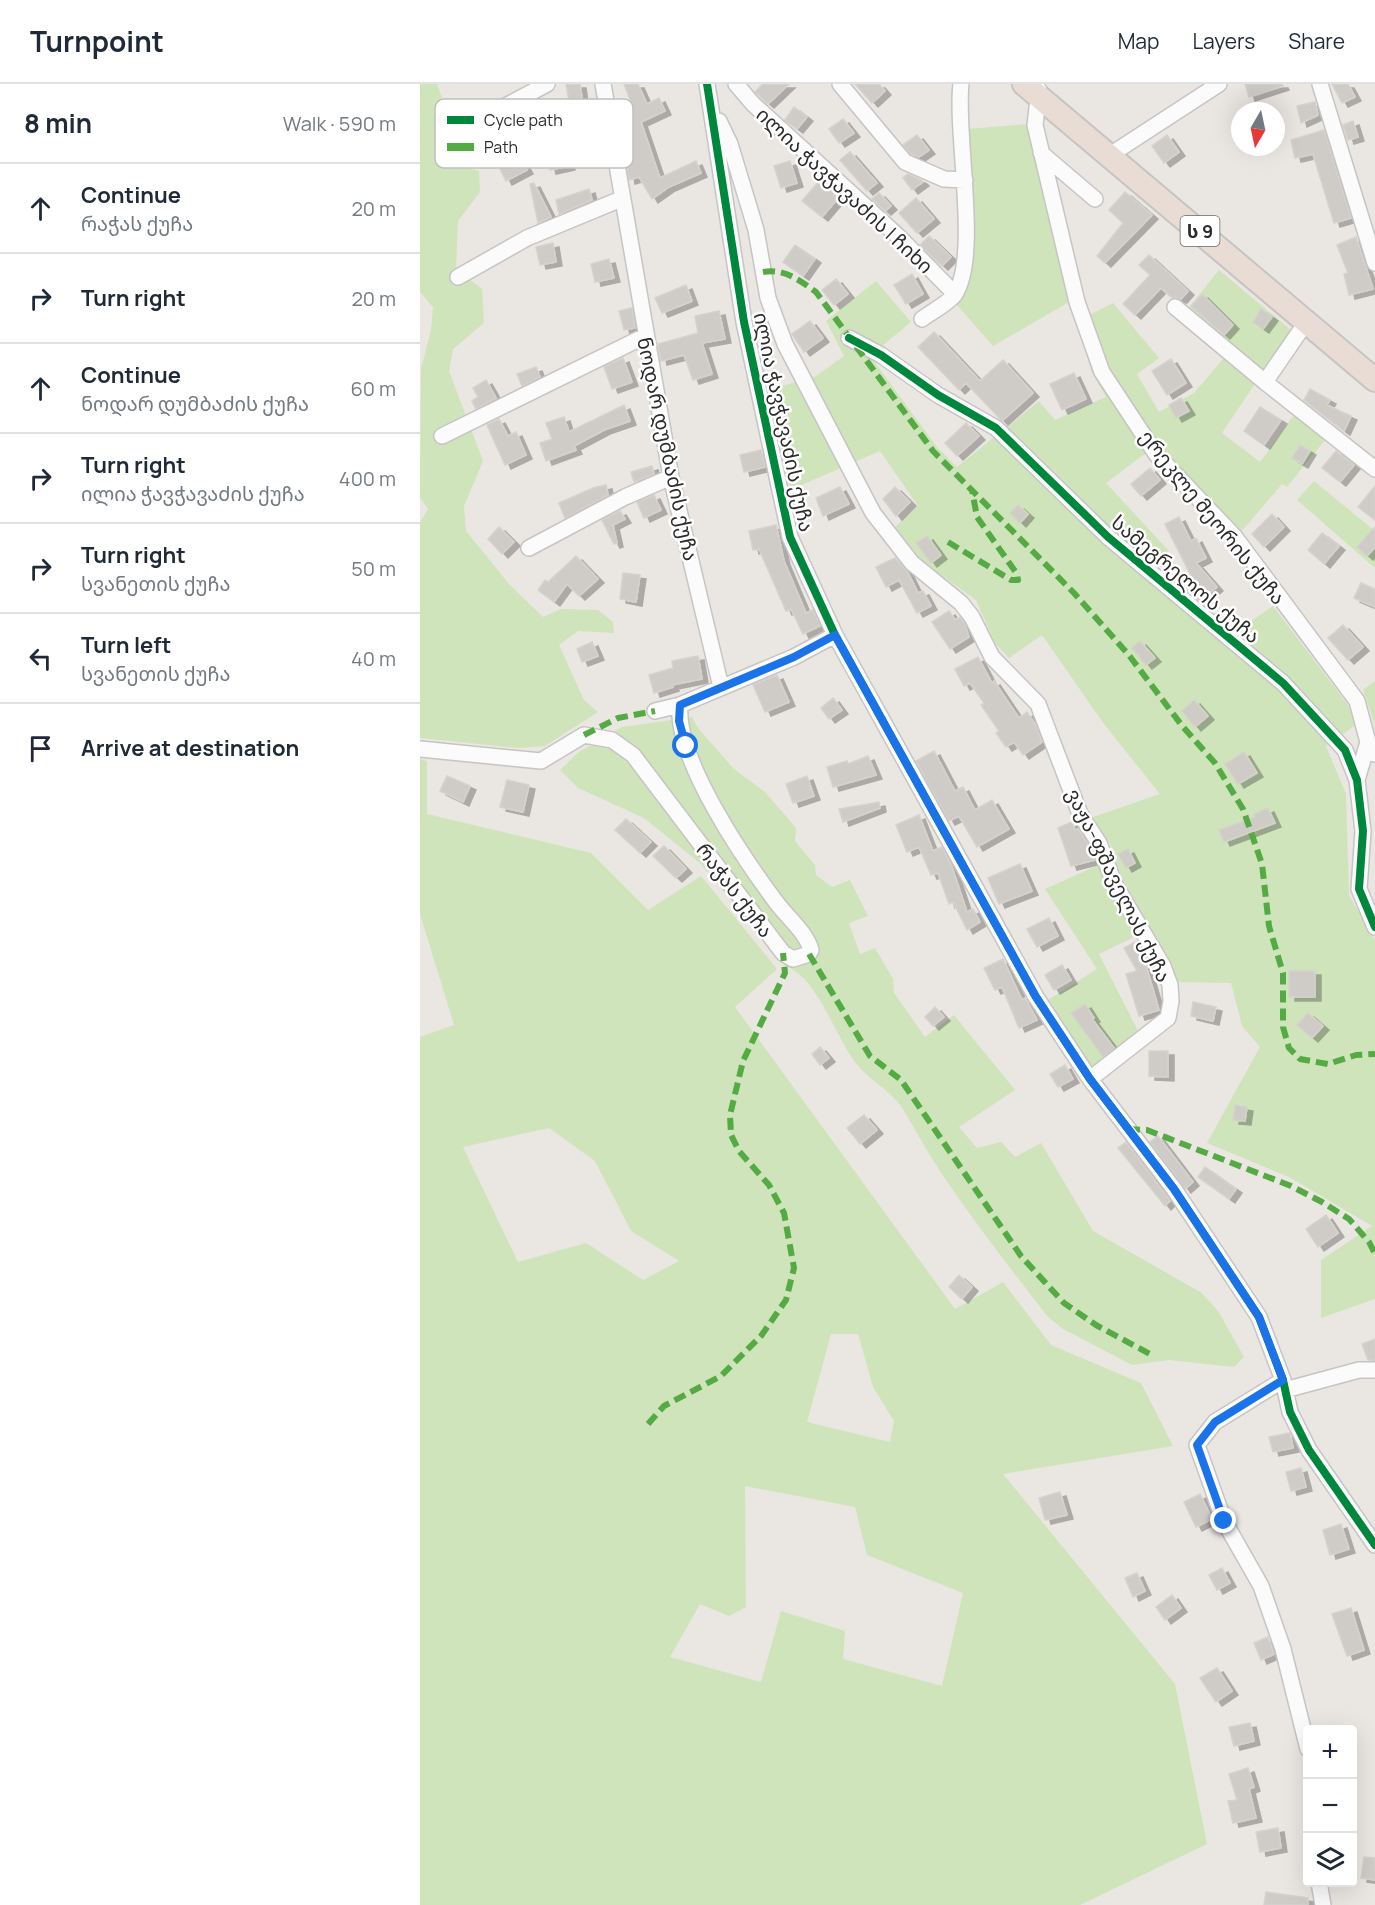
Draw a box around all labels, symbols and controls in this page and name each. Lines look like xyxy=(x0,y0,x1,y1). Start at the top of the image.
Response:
text: Turnpoint xyxy=(30,22,164,60)
text: Map xyxy=(1118,27,1159,55)
text: Layers xyxy=(1192,27,1255,55)
text: Share xyxy=(1288,27,1345,55)
legend xyxy=(435,99,633,168)
street label: ილია ჭავჭავაძის I ჩიხი xyxy=(751,101,939,279)
north arrow xyxy=(1231,102,1285,156)
text: 8 min xyxy=(24,105,92,141)
text: Cycle path xyxy=(484,109,563,131)
text: Walk · 590 m xyxy=(283,110,396,137)
text: Path xyxy=(484,136,518,158)
text: Continue xyxy=(81,180,181,210)
icon: ahead xyxy=(24,192,57,225)
text: 20 m xyxy=(351,195,396,222)
text: რაჭას ქუჩა xyxy=(81,210,193,237)
road number: ს 9 xyxy=(1180,216,1220,246)
icon: right xyxy=(24,282,57,315)
text: Turn right xyxy=(81,283,186,313)
text: 20 m xyxy=(351,285,396,312)
street label: ილია ჭავჭავაძის ქუჩა xyxy=(748,310,820,534)
street label: ნოდარ დუმბაძის ქუჩა xyxy=(631,335,705,563)
text: Continue xyxy=(81,360,181,390)
icon: ahead xyxy=(24,372,57,405)
text: 60 m xyxy=(350,375,396,402)
text: ნოდარ დუმბაძის ქუჩა xyxy=(81,390,309,417)
street label: ერეკლე მეორის ქუჩა xyxy=(1134,424,1292,610)
text: Turn right xyxy=(81,450,186,480)
icon: right xyxy=(24,462,57,495)
text: 400 m xyxy=(339,465,396,492)
text: ილია ჭავჭავაძის ქუჩა xyxy=(81,480,305,507)
street label: სამეგრელოს ქუჩა xyxy=(1106,509,1266,649)
text: Turn right xyxy=(81,540,186,570)
icon: right xyxy=(24,552,57,585)
text: 50 m xyxy=(351,555,396,582)
text: სვანეთის ქუჩა xyxy=(81,570,230,597)
text: Turn left xyxy=(81,630,171,660)
icon: left xyxy=(24,642,57,675)
text: 40 m xyxy=(351,645,396,672)
text: სვანეთის ქუჩა xyxy=(81,660,230,687)
icon: arrive xyxy=(24,732,57,765)
route start xyxy=(672,732,698,758)
text: Arrive at destination xyxy=(81,733,299,763)
street label: ვაჟა-ფშაველას ქუჩა xyxy=(1060,783,1178,987)
street label: რაჭას ქუჩა xyxy=(690,837,780,943)
route end xyxy=(1210,1507,1236,1533)
map controls xyxy=(1303,1725,1357,1887)
button: + xyxy=(1303,1725,1357,1779)
button: − xyxy=(1303,1779,1357,1833)
button: layers xyxy=(1303,1833,1357,1887)

